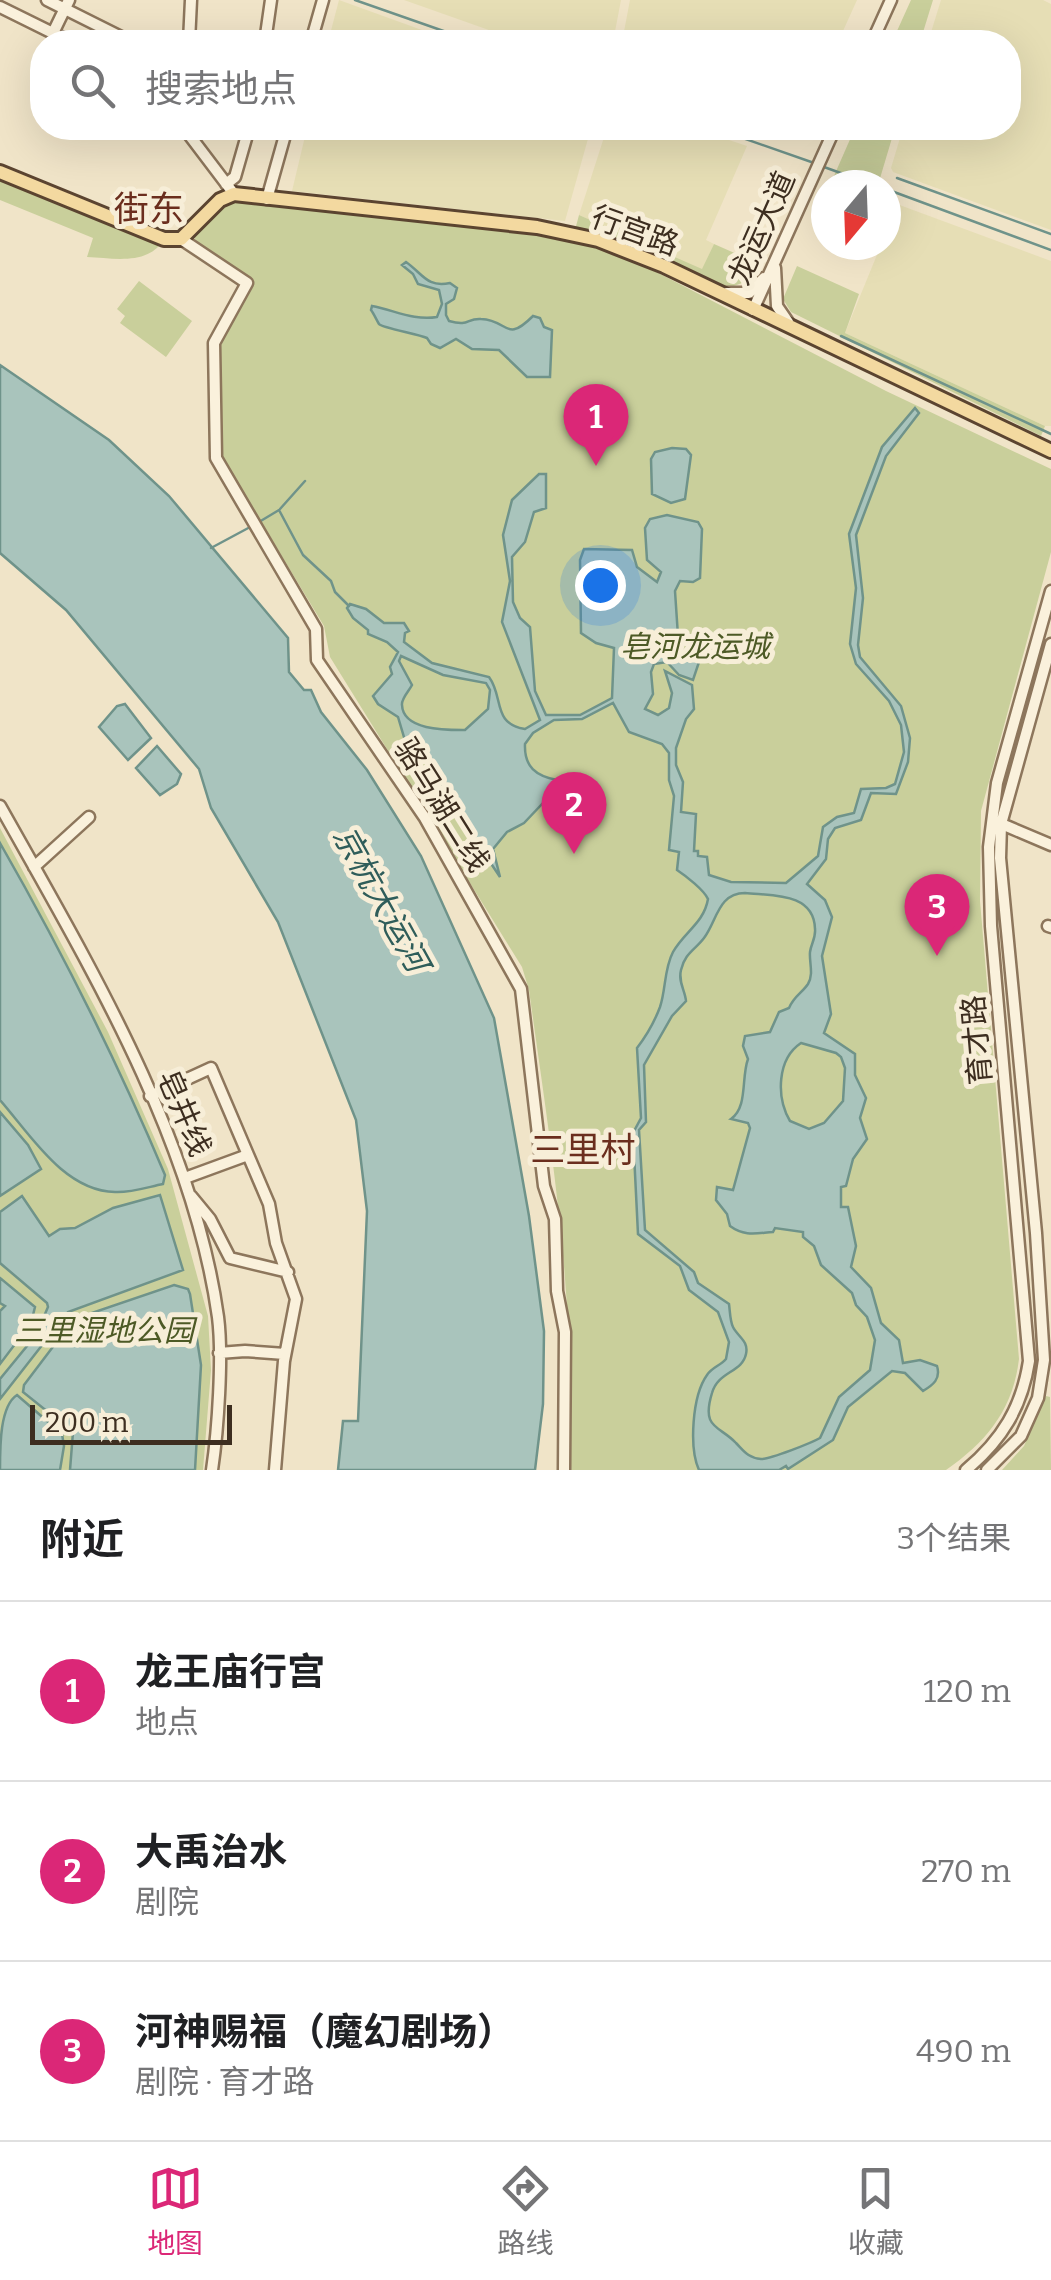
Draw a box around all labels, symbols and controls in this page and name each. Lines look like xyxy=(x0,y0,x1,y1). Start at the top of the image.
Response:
search box xyxy=(30,30,1021,140)
icon: search xyxy=(65,58,120,113)
text: 搜索地点 xyxy=(145,66,297,112)
street label: 龙运大道 xyxy=(721,166,803,290)
north arrow xyxy=(811,170,901,260)
district label: 街东 xyxy=(114,188,184,230)
street label: 行宫路 xyxy=(587,199,683,263)
pin: 1 xyxy=(564,384,628,466)
your location xyxy=(575,560,626,611)
park label: 皂河龙运城 xyxy=(620,629,774,665)
street label: 骆马湖二线 xyxy=(387,732,497,878)
pin: 2 xyxy=(542,772,606,854)
water label: 京杭大运河 xyxy=(326,820,439,983)
pin: 3 xyxy=(904,874,970,956)
street label: 育才路 xyxy=(955,994,999,1086)
street label: 皂井线 xyxy=(150,1065,218,1161)
district label: 三里村 xyxy=(530,1129,636,1171)
park label: 三里湿地公园 xyxy=(14,1313,198,1349)
scale bar xyxy=(30,1400,232,1444)
text: 200 m xyxy=(45,1406,128,1439)
text: 附近 xyxy=(40,1515,124,1565)
text: 3个结果 xyxy=(897,1519,1011,1557)
text: 龙王庙行宫 xyxy=(135,1649,325,1695)
text: 1 xyxy=(66,1672,79,1710)
text: 120 m xyxy=(923,1672,1011,1710)
text: 地点 xyxy=(135,1703,199,1741)
text: 大禹治水 xyxy=(135,1829,287,1875)
text: 2 xyxy=(63,1852,82,1890)
text: 270 m xyxy=(921,1852,1011,1890)
text: 剧院 xyxy=(135,1883,199,1921)
text: 河神赐福（魔幻剧场） xyxy=(135,2009,515,2055)
text: 3 xyxy=(63,2032,82,2070)
text: 490 m xyxy=(916,2032,1011,2070)
text: 剧院 · 育才路 xyxy=(135,2063,315,2101)
tab: 地图 xyxy=(147,2161,203,2261)
tab: 路线 xyxy=(497,2161,554,2261)
tab: 收藏 xyxy=(848,2161,904,2261)

